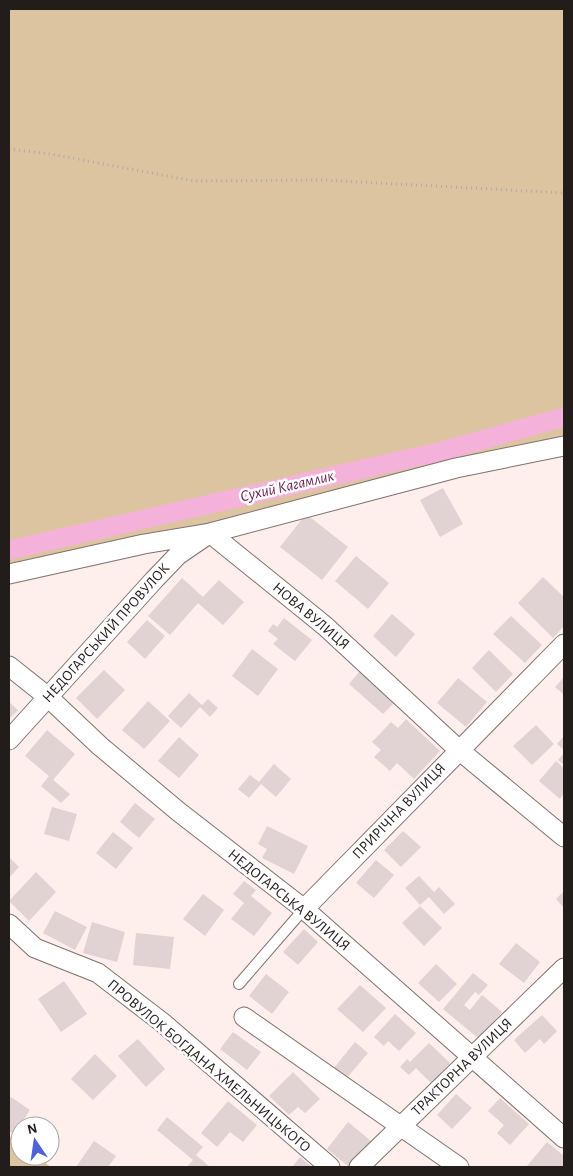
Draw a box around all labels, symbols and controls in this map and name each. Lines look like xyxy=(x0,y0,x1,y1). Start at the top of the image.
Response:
water label: Сухий Кагамлик xyxy=(239,467,336,505)
street label: НЕДОГАРСЬКИЙ ПРОВУЛОК xyxy=(40,560,172,705)
street label: НОВА ВУЛИЦЯ xyxy=(270,580,352,652)
street label: ПРИРІЧНА ВУЛИЦЯ xyxy=(350,760,448,862)
street label: НЕДОГАРСЬКА ВУЛИЦЯ xyxy=(225,846,353,954)
street label: ПРОВУЛОК БОГДАНА ХМЕЛЬНИЦЬКОГО xyxy=(105,977,313,1155)
street label: ТРАКТОРНА ВУЛИЦЯ xyxy=(409,1015,515,1119)
north arrow xyxy=(10,1116,60,1166)
text: N xyxy=(26,1121,39,1137)

